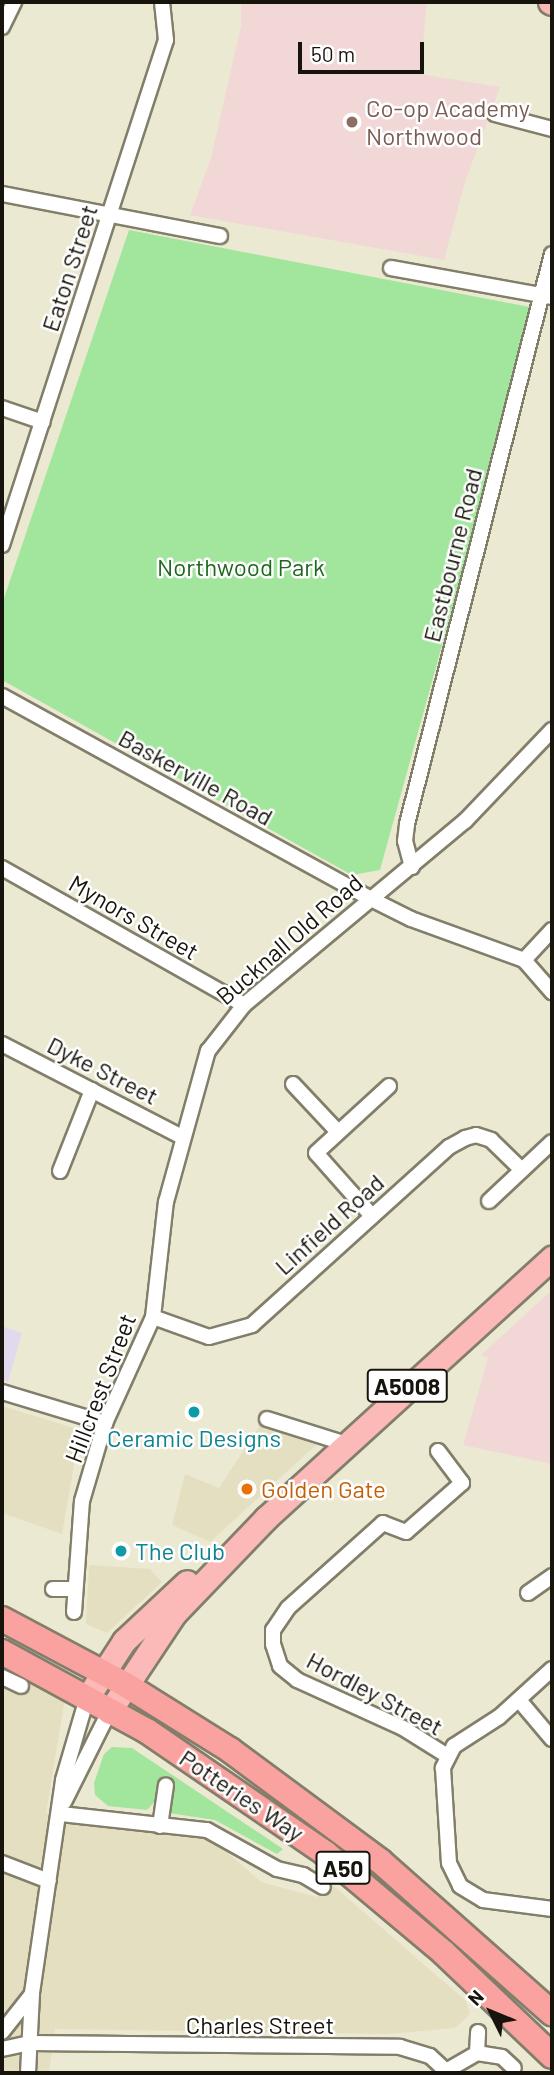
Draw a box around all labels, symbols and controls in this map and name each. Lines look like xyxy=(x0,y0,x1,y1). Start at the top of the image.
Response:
scale bar xyxy=(302,28,428,72)
text: 50 m xyxy=(311,41,355,66)
place label: Co-op Academy Northwood xyxy=(366,94,530,150)
marker: Co-op Academy Northwood xyxy=(344,114,360,130)
street label: Eaton Street xyxy=(35,201,103,335)
street label: Eastbourne Road xyxy=(416,465,488,645)
park label: Northwood Park xyxy=(157,553,325,581)
street label: Baskerville Road xyxy=(114,723,278,831)
street label: Mynors Street xyxy=(64,868,204,966)
street label: Bucknall Old Road xyxy=(210,868,368,1010)
street label: Dyke Street xyxy=(43,1030,163,1110)
street label: Linfield Road xyxy=(269,1168,389,1280)
street label: Hillcrest Street xyxy=(58,1310,142,1466)
road number: A5008 xyxy=(367,1366,447,1406)
marker: Ceramic Designs xyxy=(186,1404,202,1420)
place label: Ceramic Designs xyxy=(107,1424,281,1452)
place label: Golden Gate xyxy=(261,1475,386,1503)
marker: Golden Gate xyxy=(239,1481,255,1497)
place label: The Club xyxy=(135,1537,225,1565)
marker: The Club xyxy=(113,1543,129,1559)
street label: Hordley Street xyxy=(302,1645,448,1741)
street label: Potteries Way xyxy=(174,1743,310,1847)
road number: A50 xyxy=(315,1848,371,1887)
north arrow xyxy=(456,1977,526,2047)
text: N xyxy=(463,1985,488,2010)
street label: Charles Street xyxy=(186,2011,334,2039)

